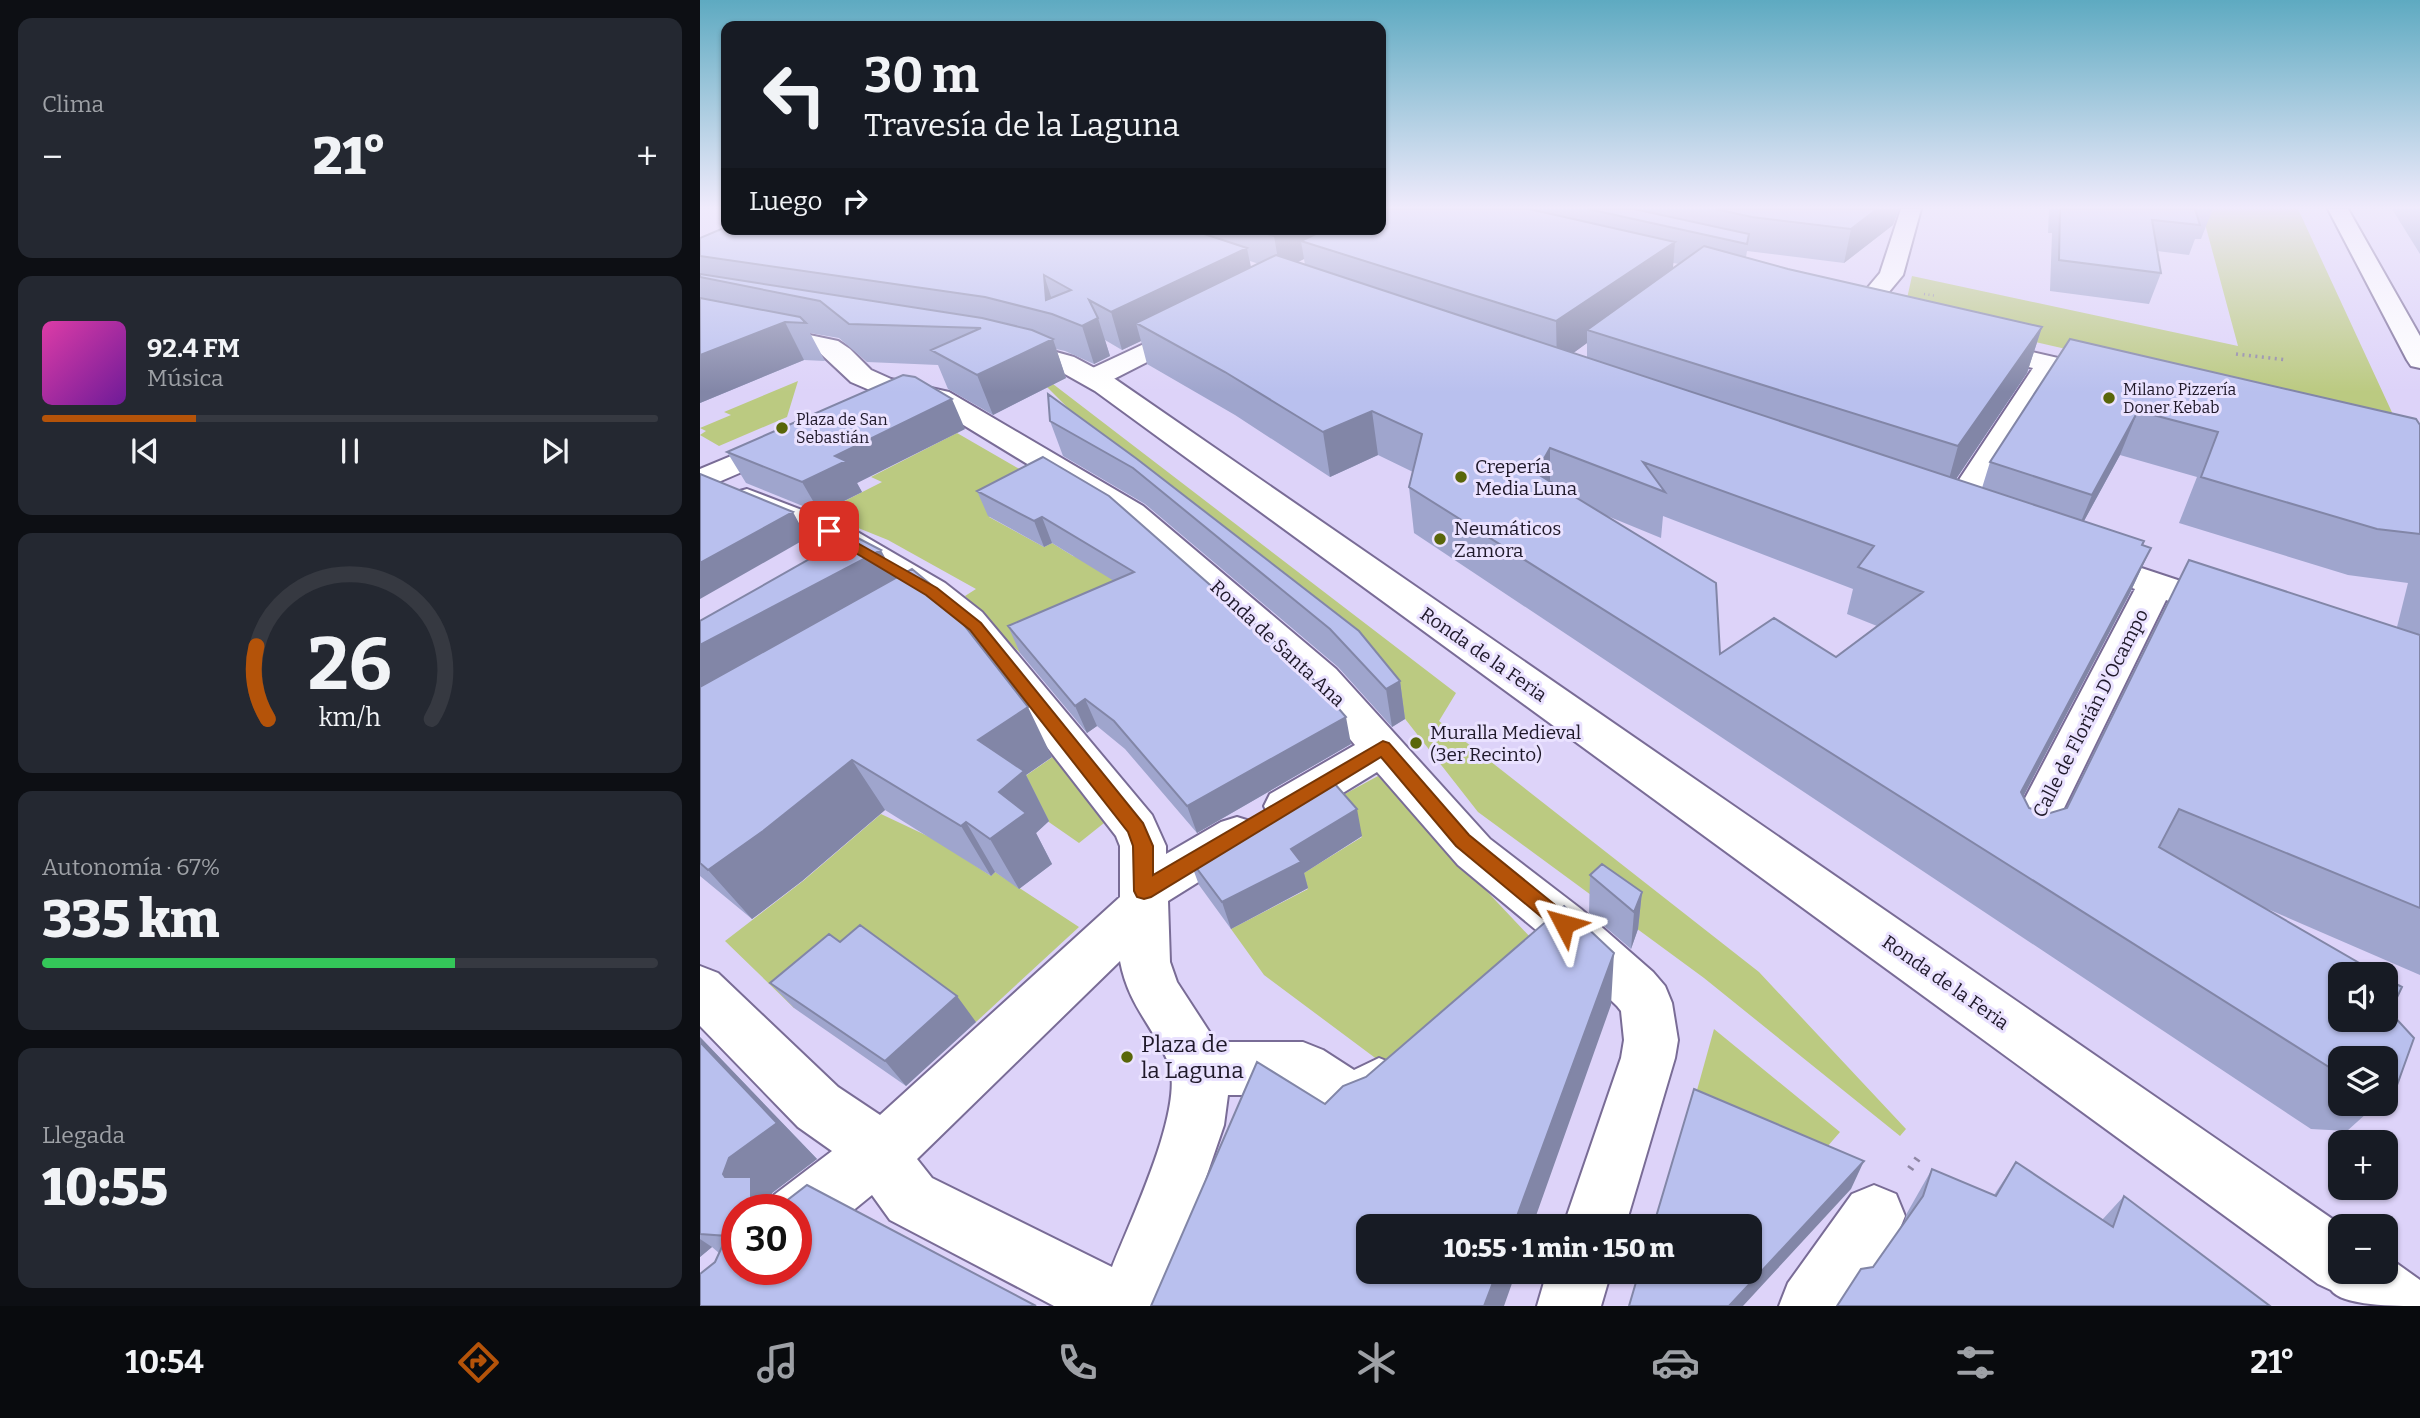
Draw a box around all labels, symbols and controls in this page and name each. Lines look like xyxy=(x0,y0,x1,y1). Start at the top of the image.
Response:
text: 30 m xyxy=(864,46,979,105)
icon: left xyxy=(749,49,840,140)
text: Clima xyxy=(42,90,104,118)
text: Travesía de la Laguna xyxy=(864,106,1180,144)
text: 21° xyxy=(313,125,386,188)
text: − xyxy=(42,134,63,180)
text: + xyxy=(636,134,658,180)
icon: right xyxy=(836,182,874,220)
text: Luego xyxy=(749,186,822,217)
text: 92.4 FM xyxy=(147,333,240,364)
text: Música xyxy=(147,364,224,392)
place label: Milano Pizzería Doner Kebab xyxy=(2123,380,2236,417)
marker: Milano Pizzería Doner Kebab xyxy=(2101,390,2117,406)
place label: Plaza de San Sebastián xyxy=(796,410,888,447)
marker: Plaza de San Sebastián xyxy=(774,420,790,436)
icon: previous xyxy=(126,432,164,470)
icon: pause xyxy=(331,432,369,470)
icon: next xyxy=(536,432,574,470)
place label: Crepería Media Luna xyxy=(1475,455,1578,500)
marker: Crepería Media Luna xyxy=(1453,469,1469,485)
pin xyxy=(799,501,859,561)
icon: arrive xyxy=(810,512,848,550)
place label: Neumáticos Zamora xyxy=(1454,517,1561,562)
marker: Neumáticos Zamora xyxy=(1432,531,1448,547)
street label: Ronda de Santa Ana xyxy=(1206,575,1350,712)
street label: Ronda de la Feria xyxy=(1416,602,1552,707)
street label: Calle de Florián D'Ocampo xyxy=(2028,605,2153,821)
text: 26 xyxy=(308,621,392,708)
text: km/h xyxy=(319,703,381,733)
place label: Muralla Medieval (3er Recinto) xyxy=(1430,721,1581,766)
marker: Muralla Medieval (3er Recinto) xyxy=(1408,735,1424,751)
text: Autonomía · 67% xyxy=(42,853,220,881)
position arrow xyxy=(1527,887,1601,961)
text: 335 km xyxy=(42,888,220,951)
street label: Ronda de la Feria xyxy=(1878,930,2014,1035)
map controls xyxy=(2328,962,2398,1284)
button: sound xyxy=(2328,962,2398,1032)
place label: Plaza de la Laguna xyxy=(1141,1030,1244,1084)
button: layers xyxy=(2328,1046,2398,1116)
marker: Plaza de la Laguna xyxy=(1119,1049,1135,1065)
text: Llegada xyxy=(42,1121,125,1149)
button: + xyxy=(2328,1130,2398,1200)
text: 10:55 xyxy=(42,1156,168,1219)
speed limit sign: 30 xyxy=(721,1194,812,1285)
button: − xyxy=(2328,1214,2398,1284)
text: 10:55 · 1 min · 150 m xyxy=(1443,1233,1675,1264)
icon: directions xyxy=(454,1338,503,1387)
icon: music xyxy=(753,1338,802,1387)
icon: phone xyxy=(1053,1338,1102,1387)
icon: climate xyxy=(1352,1338,1401,1387)
icon: car xyxy=(1651,1338,1700,1387)
icon: filters xyxy=(1951,1338,2000,1387)
text: 10:54 xyxy=(125,1343,204,1381)
text: 21° xyxy=(2250,1343,2295,1381)

